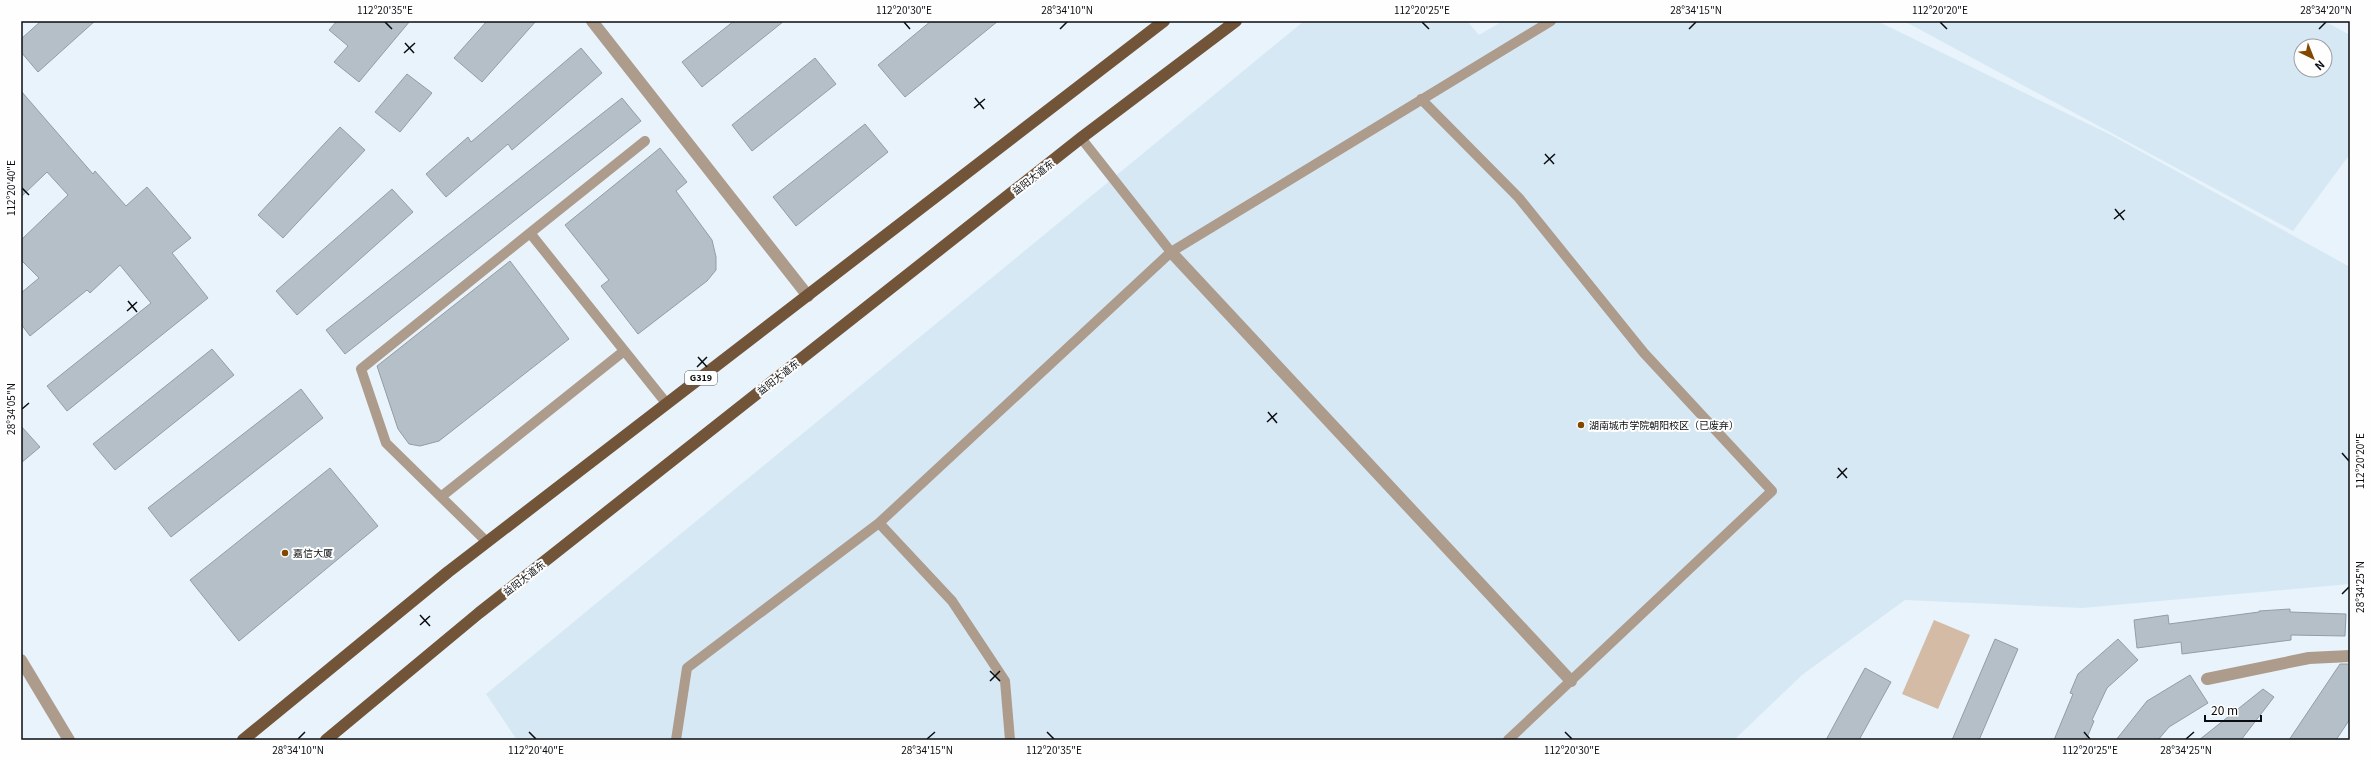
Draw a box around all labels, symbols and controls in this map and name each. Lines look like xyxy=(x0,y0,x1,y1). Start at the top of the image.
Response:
text: 112°20'35"E xyxy=(357,2,413,17)
text: 112°20'30"E xyxy=(876,2,932,17)
text: 28°34'10"N xyxy=(1041,2,1093,17)
text: 112°20'25"E xyxy=(1394,2,1450,17)
text: 28°34'15"N xyxy=(1670,2,1722,17)
text: 112°20'20"E xyxy=(1912,2,1968,17)
text: 28°34'20"N xyxy=(2300,2,2352,17)
north arrow xyxy=(2293,38,2333,78)
text: N xyxy=(2312,57,2329,75)
street label: 益阳大道东 xyxy=(1008,155,1057,198)
text: 112°20'40"E xyxy=(3,160,18,216)
street label: 益阳大道东 xyxy=(753,355,802,398)
road number: G319 xyxy=(685,371,717,385)
text: 28°34'05"N xyxy=(3,383,18,435)
place label: 湖南城市学院朝阳校区（已废弃） xyxy=(1589,417,1739,432)
marker: 湖南城市学院朝阳校区（已废弃） xyxy=(1576,420,1586,430)
text: 112°20'20"E xyxy=(2352,433,2367,489)
place label: 嘉信大厦 xyxy=(293,545,333,560)
marker: 嘉信大厦 xyxy=(280,548,290,558)
street label: 益阳大道东 xyxy=(499,556,548,599)
text: 28°34'25"N xyxy=(2352,561,2367,613)
scale bar xyxy=(2205,697,2261,723)
text: 20 m xyxy=(2211,701,2238,718)
text: 28°34'10"N xyxy=(272,742,324,757)
text: 112°20'40"E xyxy=(508,742,564,757)
text: 28°34'15"N xyxy=(901,742,953,757)
text: 112°20'35"E xyxy=(1026,742,1082,757)
text: 112°20'30"E xyxy=(1544,742,1600,757)
text: 112°20'25"E xyxy=(2062,742,2118,757)
text: 28°34'25"N xyxy=(2160,742,2212,757)

